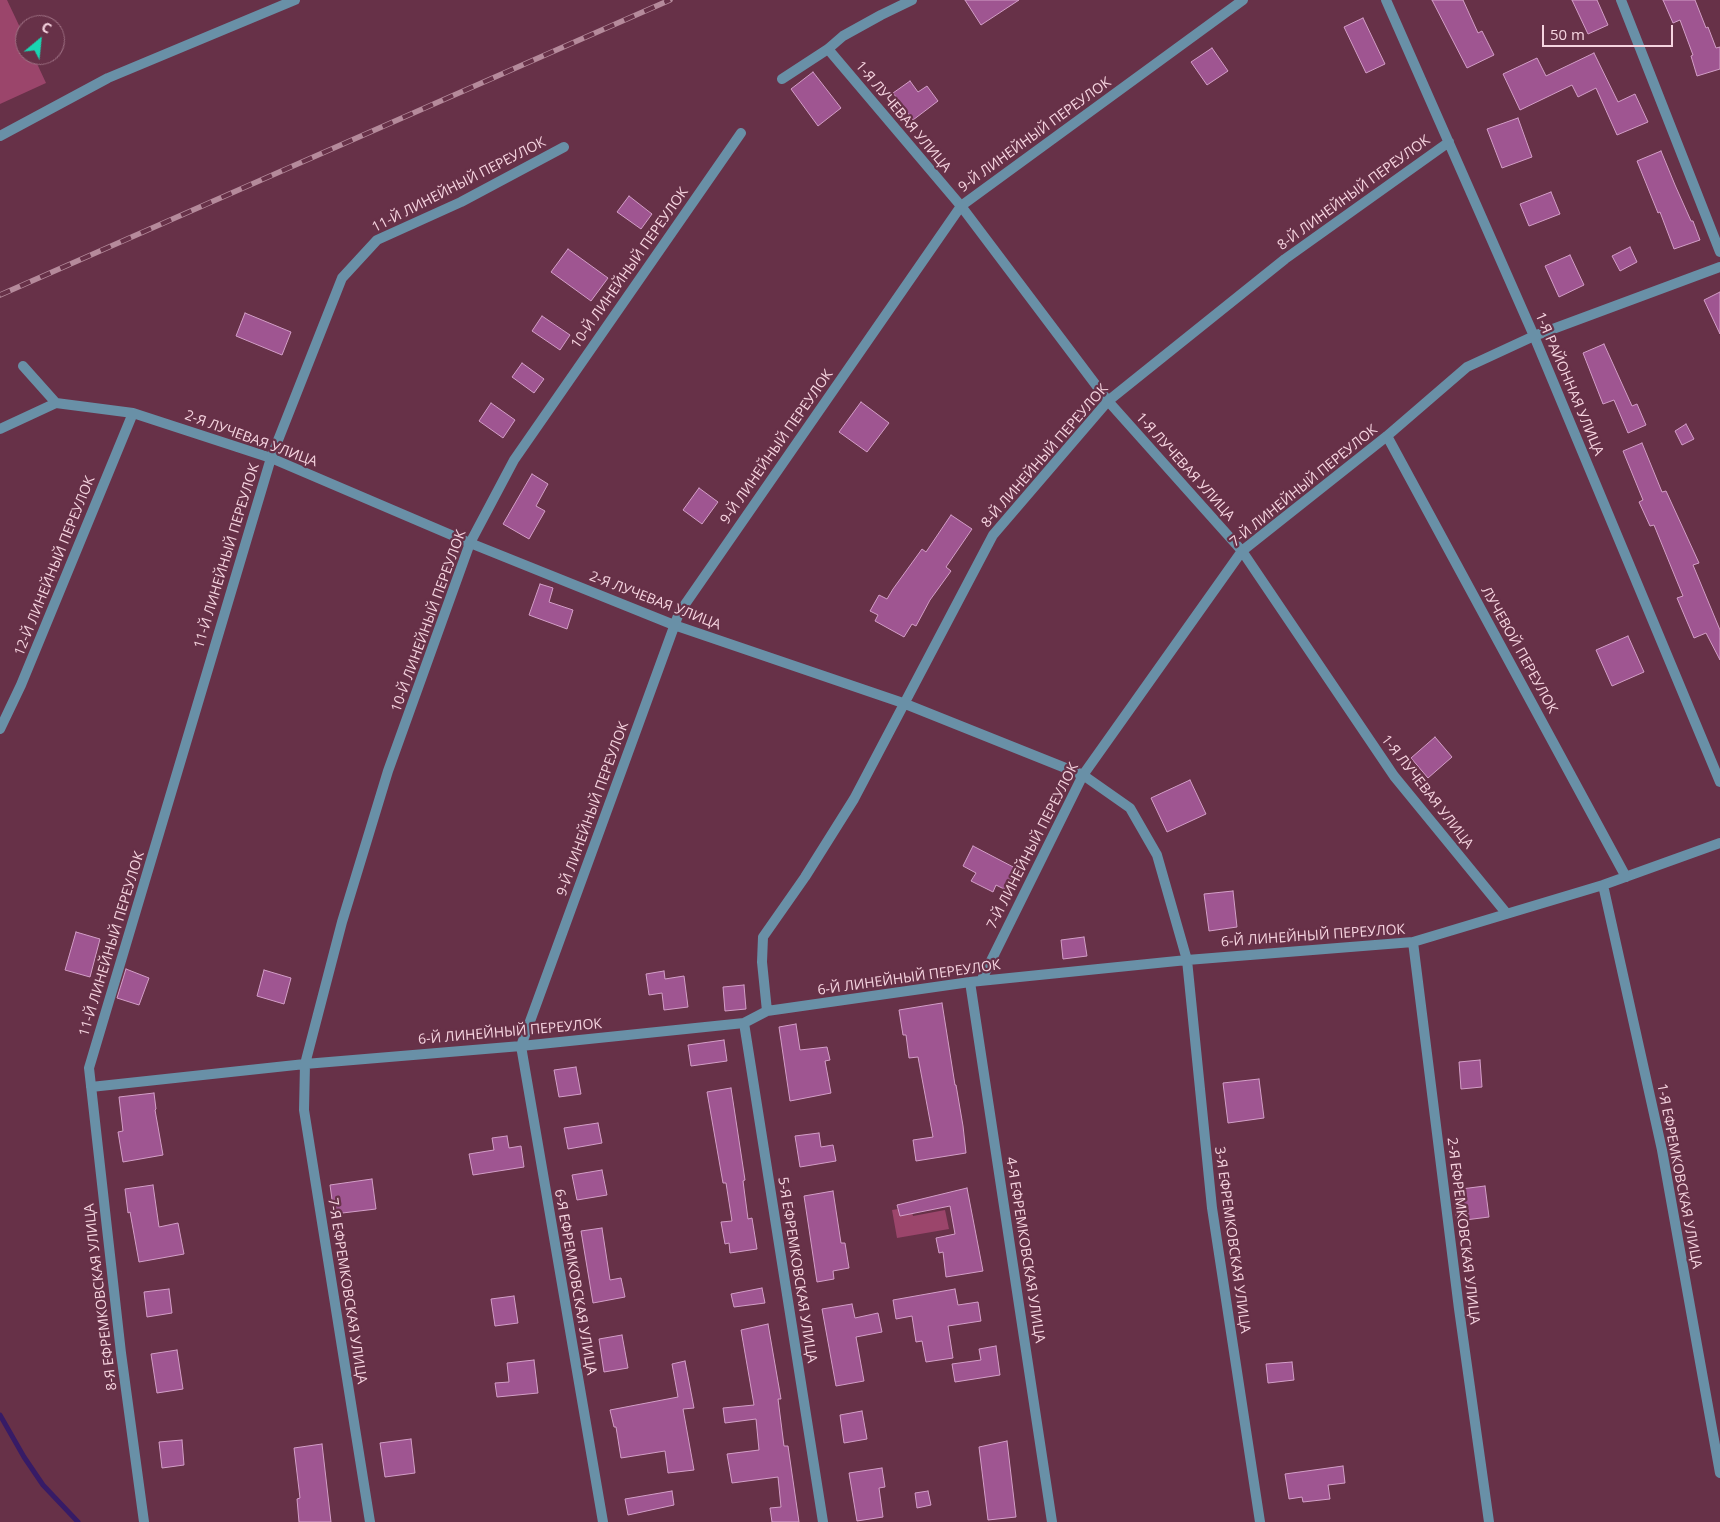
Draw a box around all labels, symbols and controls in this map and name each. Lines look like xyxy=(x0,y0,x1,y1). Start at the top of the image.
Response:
north arrow xyxy=(15,15,65,65)
scale bar xyxy=(1545,15,1676,47)
text: С xyxy=(38,17,55,38)
text: 50 m xyxy=(1550,24,1585,44)
street label: 1-Я ЛУЧЕВАЯ УЛИЦА xyxy=(852,58,954,176)
street label: 9-Й ЛИНЕЙНЫЙ ПЕРЕУЛОК xyxy=(955,74,1115,196)
street label: 8-Й ЛИНЕЙНЫЙ ПЕРЕУЛОК xyxy=(1274,132,1434,254)
street label: 11-Й ЛИНЕЙНЫЙ ПЕРЕУЛОК xyxy=(369,134,549,236)
street label: 10-Й ЛИНЕЙНЫЙ ПЕРЕУЛОК xyxy=(568,184,692,352)
street label: 1-Я РАЙОННАЯ УЛИЦА xyxy=(1531,310,1607,458)
street label: 9-Й ЛИНЕЙНЫЙ ПЕРЕУЛОК xyxy=(717,367,837,527)
street label: 8-Й ЛИНЕЙНЫЙ ПЕРЕУЛОК xyxy=(978,381,1112,531)
street label: 2-Я ЛУЧЕВАЯ УЛИЦА xyxy=(183,407,319,471)
street label: 1-Я ЛУЧЕВАЯ УЛИЦА xyxy=(1132,409,1238,525)
street label: 7-Й ЛИНЕЙНЫЙ ПЕРЕУЛОК xyxy=(1227,421,1381,551)
street label: 11-Й ЛИНЕЙНЫЙ ПЕРЕУЛОК xyxy=(191,461,263,651)
street label: 12-Й ЛИНЕЙНЫЙ ПЕРЕУЛОК xyxy=(11,474,99,658)
street label: 10-Й ЛИНЕЙНЫЙ ПЕРЕУЛОК xyxy=(388,528,470,714)
street label: 2-Я ЛУЧЕВАЯ УЛИЦА xyxy=(587,568,723,634)
street label: ЛУЧЕВОЙ ПЕРЕУЛОК xyxy=(1477,584,1561,716)
street label: 9-Й ЛИНЕЙНЫЙ ПЕРЕУЛОК xyxy=(554,719,632,899)
street label: 1-Я ЛУЧЕВАЯ УЛИЦА xyxy=(1377,732,1477,852)
street label: 7-Й ЛИНЕЙНЫЙ ПЕРЕУЛОК xyxy=(984,760,1082,932)
street label: 11-Й ЛИНЕЙНЫЙ ПЕРЕУЛОК xyxy=(76,849,148,1039)
street label: 6-Й ЛИНЕЙНЫЙ ПЕРЕУЛОК xyxy=(1220,921,1406,951)
street label: 6-Й ЛИНЕЙНЫЙ ПЕРЕУЛОК xyxy=(816,957,1002,999)
street label: 6-Й ЛИНЕЙНЫЙ ПЕРЕУЛОК xyxy=(417,1016,603,1048)
street label: 1-Я ЕФРЕМКОВСКАЯ УЛИЦА xyxy=(1653,1082,1705,1270)
street label: 2-Я ЕФРЕМКОВСКАЯ УЛИЦА xyxy=(1443,1137,1483,1325)
street label: 3-Я ЕФРЕМКОВСКАЯ УЛИЦА xyxy=(1211,1146,1253,1334)
street label: 4-Я ЕФРЕМКОВСКАЯ УЛИЦА xyxy=(1002,1156,1048,1344)
street label: 5-Я ЕФРЕМКОВСКАЯ УЛИЦА xyxy=(774,1176,820,1364)
street label: 6-Я ЕФРЕМКОВСКАЯ УЛИЦА xyxy=(550,1188,600,1376)
street label: 7-Я ЕФРЕМКОВСКАЯ УЛИЦА xyxy=(324,1197,370,1385)
street label: 8-Я ЕФРЕМКОВСКАЯ УЛИЦА xyxy=(81,1203,121,1391)

